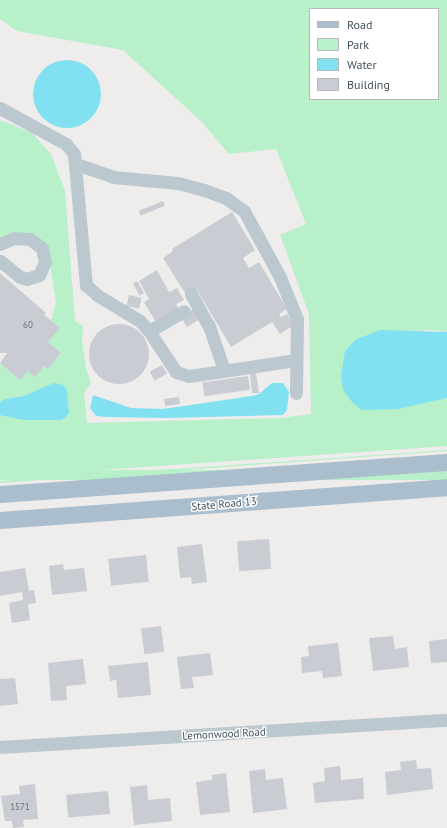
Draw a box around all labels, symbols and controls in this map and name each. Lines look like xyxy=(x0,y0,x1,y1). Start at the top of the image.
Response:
legend xyxy=(309,8,439,100)
text: Road xyxy=(347,17,372,32)
text: Park xyxy=(347,37,369,52)
text: Water xyxy=(347,57,377,72)
text: Building xyxy=(347,77,390,92)
house number: 60 xyxy=(23,320,33,330)
street label: State Road 13 xyxy=(191,495,257,513)
street label: Lemonwood Road xyxy=(182,725,266,743)
house number: 1571 xyxy=(10,802,30,812)

